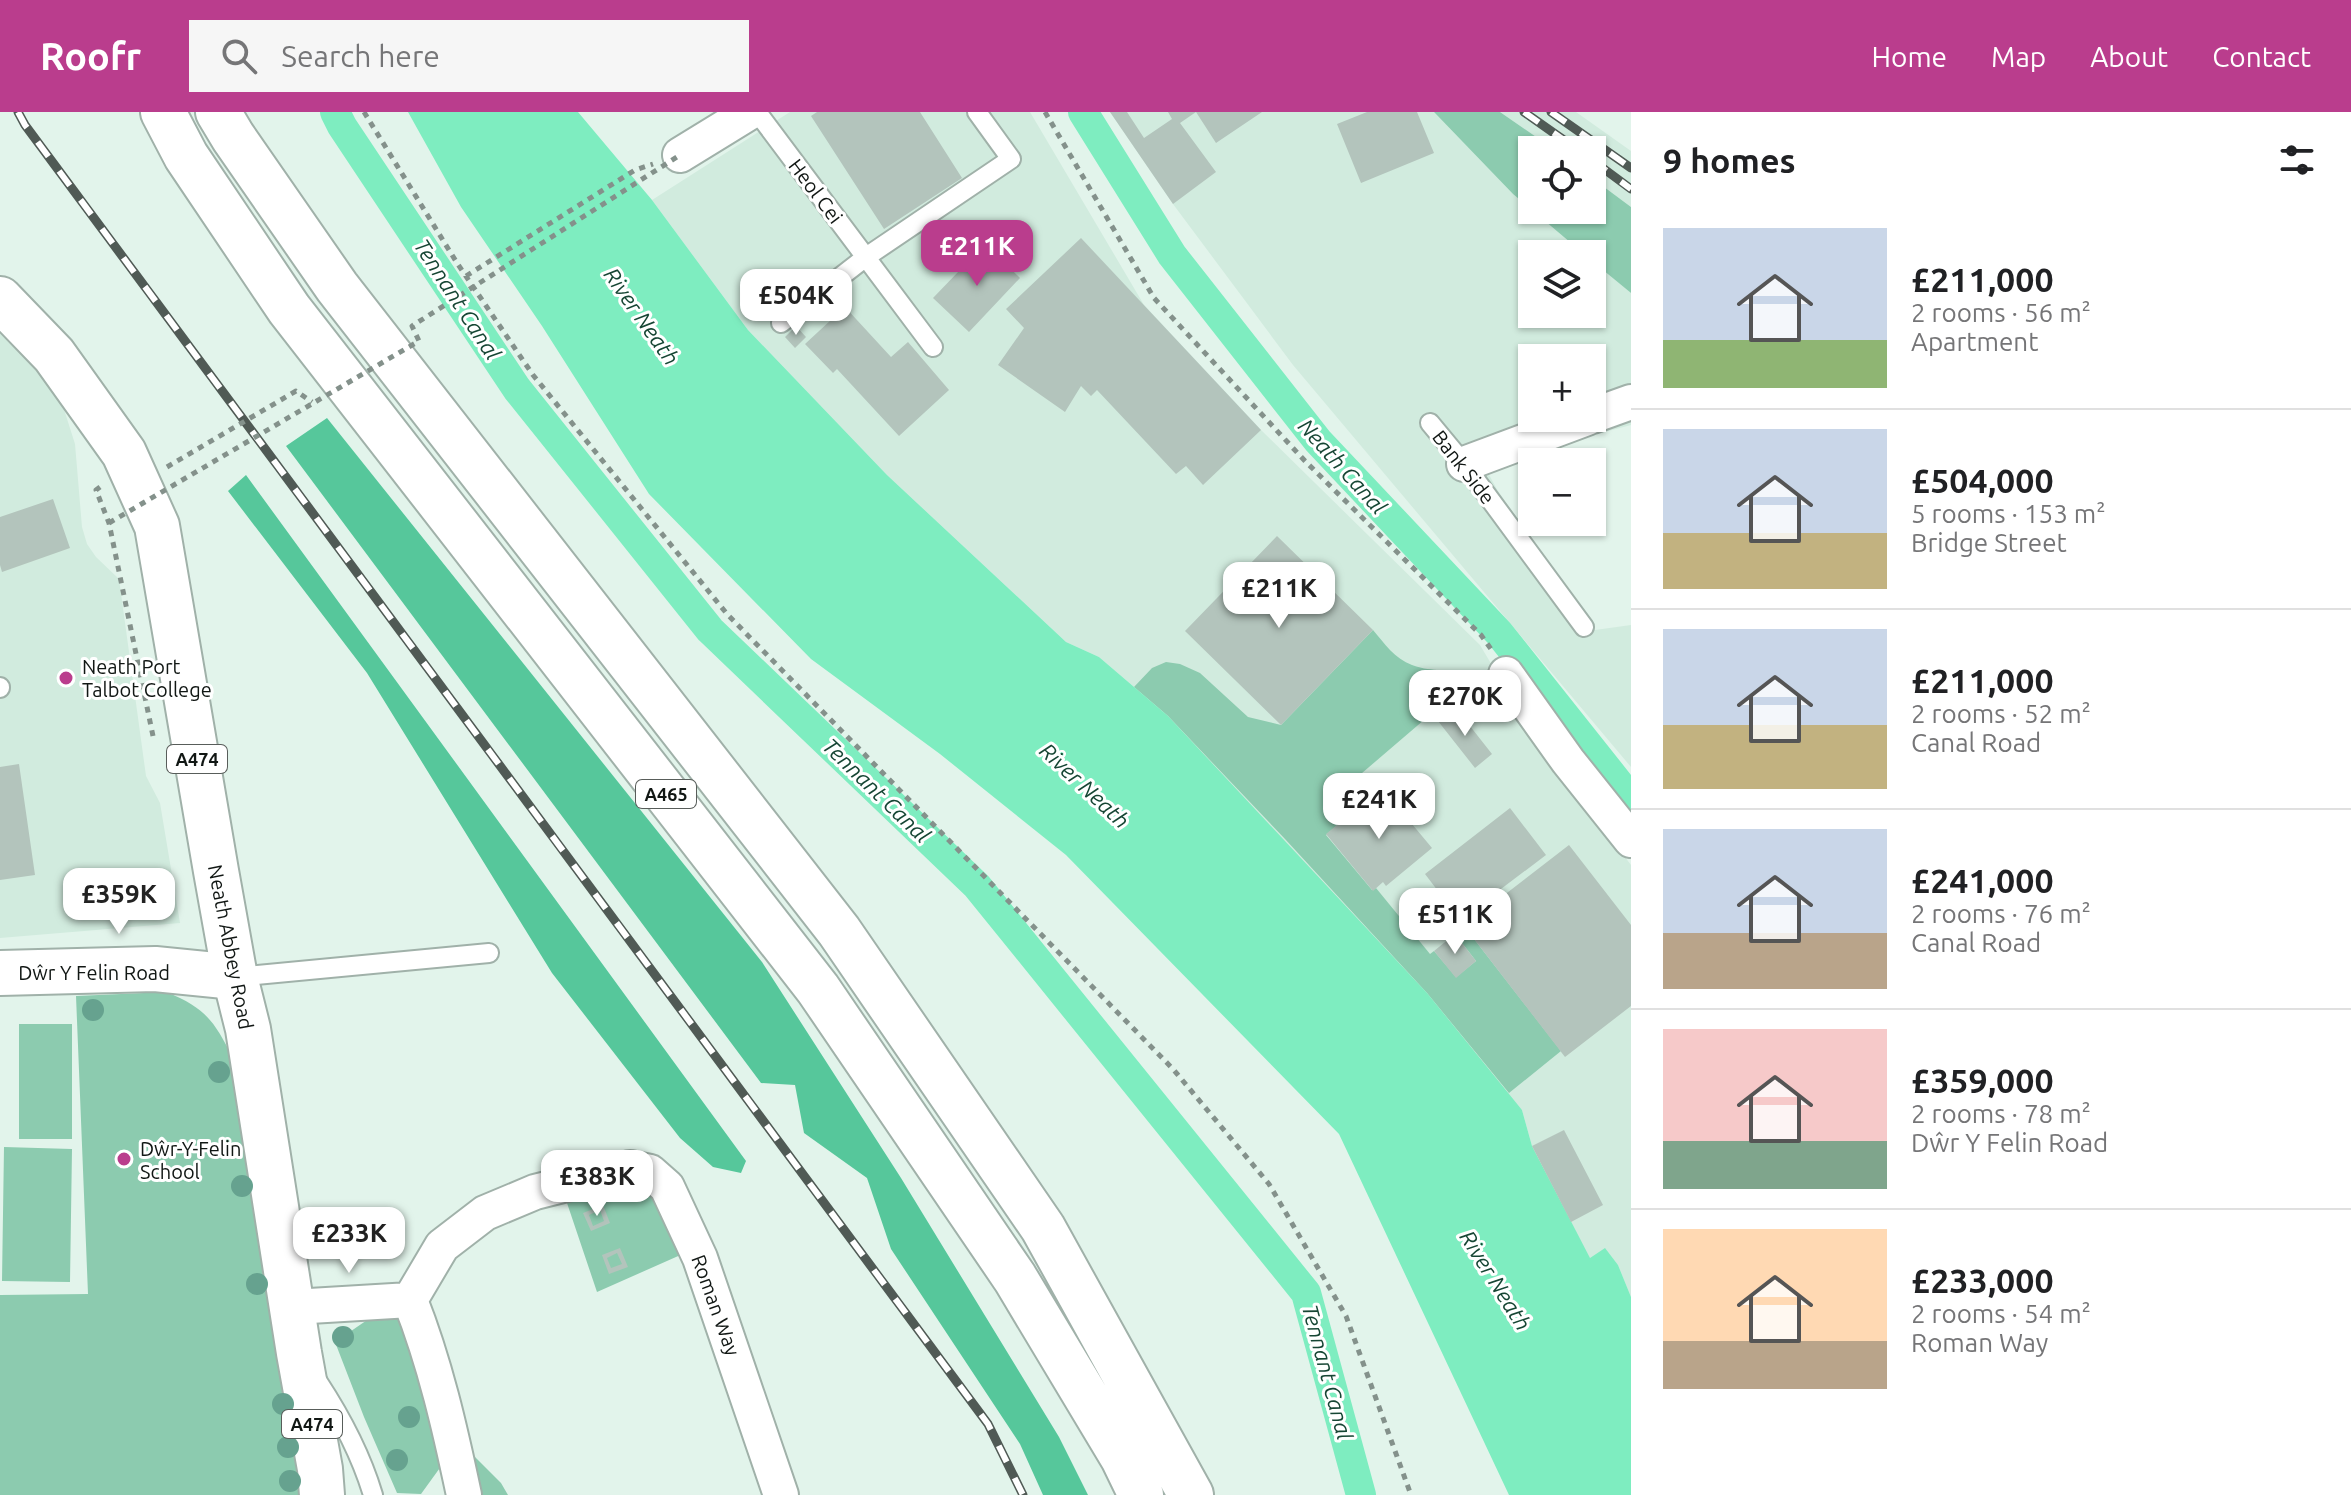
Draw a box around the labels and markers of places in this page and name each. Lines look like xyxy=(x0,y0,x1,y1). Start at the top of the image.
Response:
pin: £211K xyxy=(921,220,1033,288)
pin: £504K xyxy=(740,269,852,337)
pin: £211K xyxy=(1223,562,1335,630)
place label: Neath Port Talbot College xyxy=(82,655,212,701)
marker: Neath Port Talbot College xyxy=(57,669,75,687)
pin: £270K xyxy=(1409,670,1521,738)
pin: £241K xyxy=(1323,773,1435,841)
pin: £359K xyxy=(63,868,175,936)
pin: £511K xyxy=(1399,888,1511,956)
place label: Dŵr-Y-Felin School xyxy=(140,1137,241,1183)
marker: Dŵr-Y-Felin School xyxy=(115,1150,133,1168)
pin: £383K xyxy=(541,1150,653,1218)
pin: £233K xyxy=(293,1207,405,1275)

